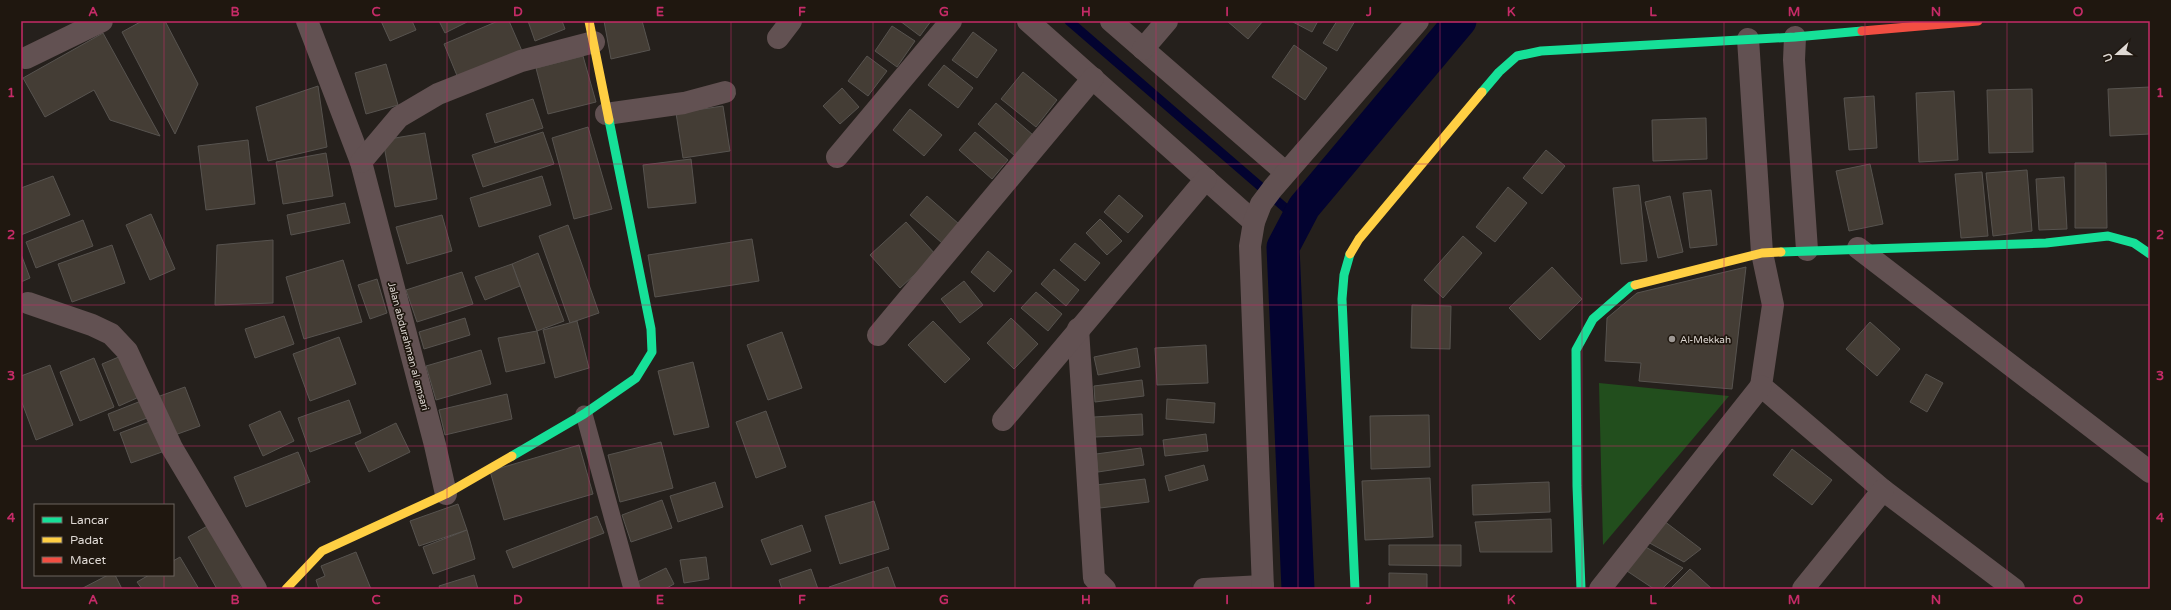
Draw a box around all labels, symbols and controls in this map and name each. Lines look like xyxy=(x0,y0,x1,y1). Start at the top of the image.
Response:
text: A xyxy=(88,4,98,20)
text: B xyxy=(230,4,240,20)
text: C xyxy=(371,4,381,20)
text: D xyxy=(513,4,523,20)
text: E xyxy=(656,4,664,20)
text: F xyxy=(798,4,806,20)
text: G xyxy=(939,4,949,20)
text: H xyxy=(1081,4,1091,20)
text: I xyxy=(1225,4,1229,20)
text: J xyxy=(1365,4,1372,20)
text: K xyxy=(1507,4,1516,20)
text: L xyxy=(1649,4,1657,20)
text: M xyxy=(1788,4,1800,20)
text: N xyxy=(1931,4,1941,20)
text: O xyxy=(2073,4,2084,20)
north arrow xyxy=(2097,34,2137,74)
text: U xyxy=(2101,51,2116,64)
text: 1 xyxy=(7,85,15,101)
text: 1 xyxy=(2156,85,2164,101)
text: 2 xyxy=(7,227,15,243)
text: 2 xyxy=(2156,227,2164,243)
street label: Jalan abdurahman al amsari xyxy=(385,281,431,412)
marker: Al-Mekkah xyxy=(1667,334,1677,344)
place label: Al-Mekkah xyxy=(1680,334,1731,346)
text: 3 xyxy=(7,368,15,384)
text: 3 xyxy=(2156,368,2164,384)
legend xyxy=(34,504,174,576)
text: 4 xyxy=(7,510,16,526)
text: 4 xyxy=(2156,510,2165,526)
text: Lancar xyxy=(70,513,109,527)
text: Padat xyxy=(70,533,104,547)
text: Macet xyxy=(70,553,106,567)
text: A xyxy=(88,592,98,608)
text: B xyxy=(230,592,240,608)
text: C xyxy=(371,592,381,608)
text: D xyxy=(513,592,523,608)
text: E xyxy=(656,592,664,608)
text: F xyxy=(798,592,806,608)
text: G xyxy=(939,592,949,608)
text: H xyxy=(1081,592,1091,608)
text: I xyxy=(1225,592,1229,608)
text: J xyxy=(1365,592,1372,608)
text: K xyxy=(1507,592,1516,608)
text: L xyxy=(1649,592,1657,608)
text: M xyxy=(1788,592,1800,608)
text: N xyxy=(1931,592,1941,608)
text: O xyxy=(2073,592,2084,608)

